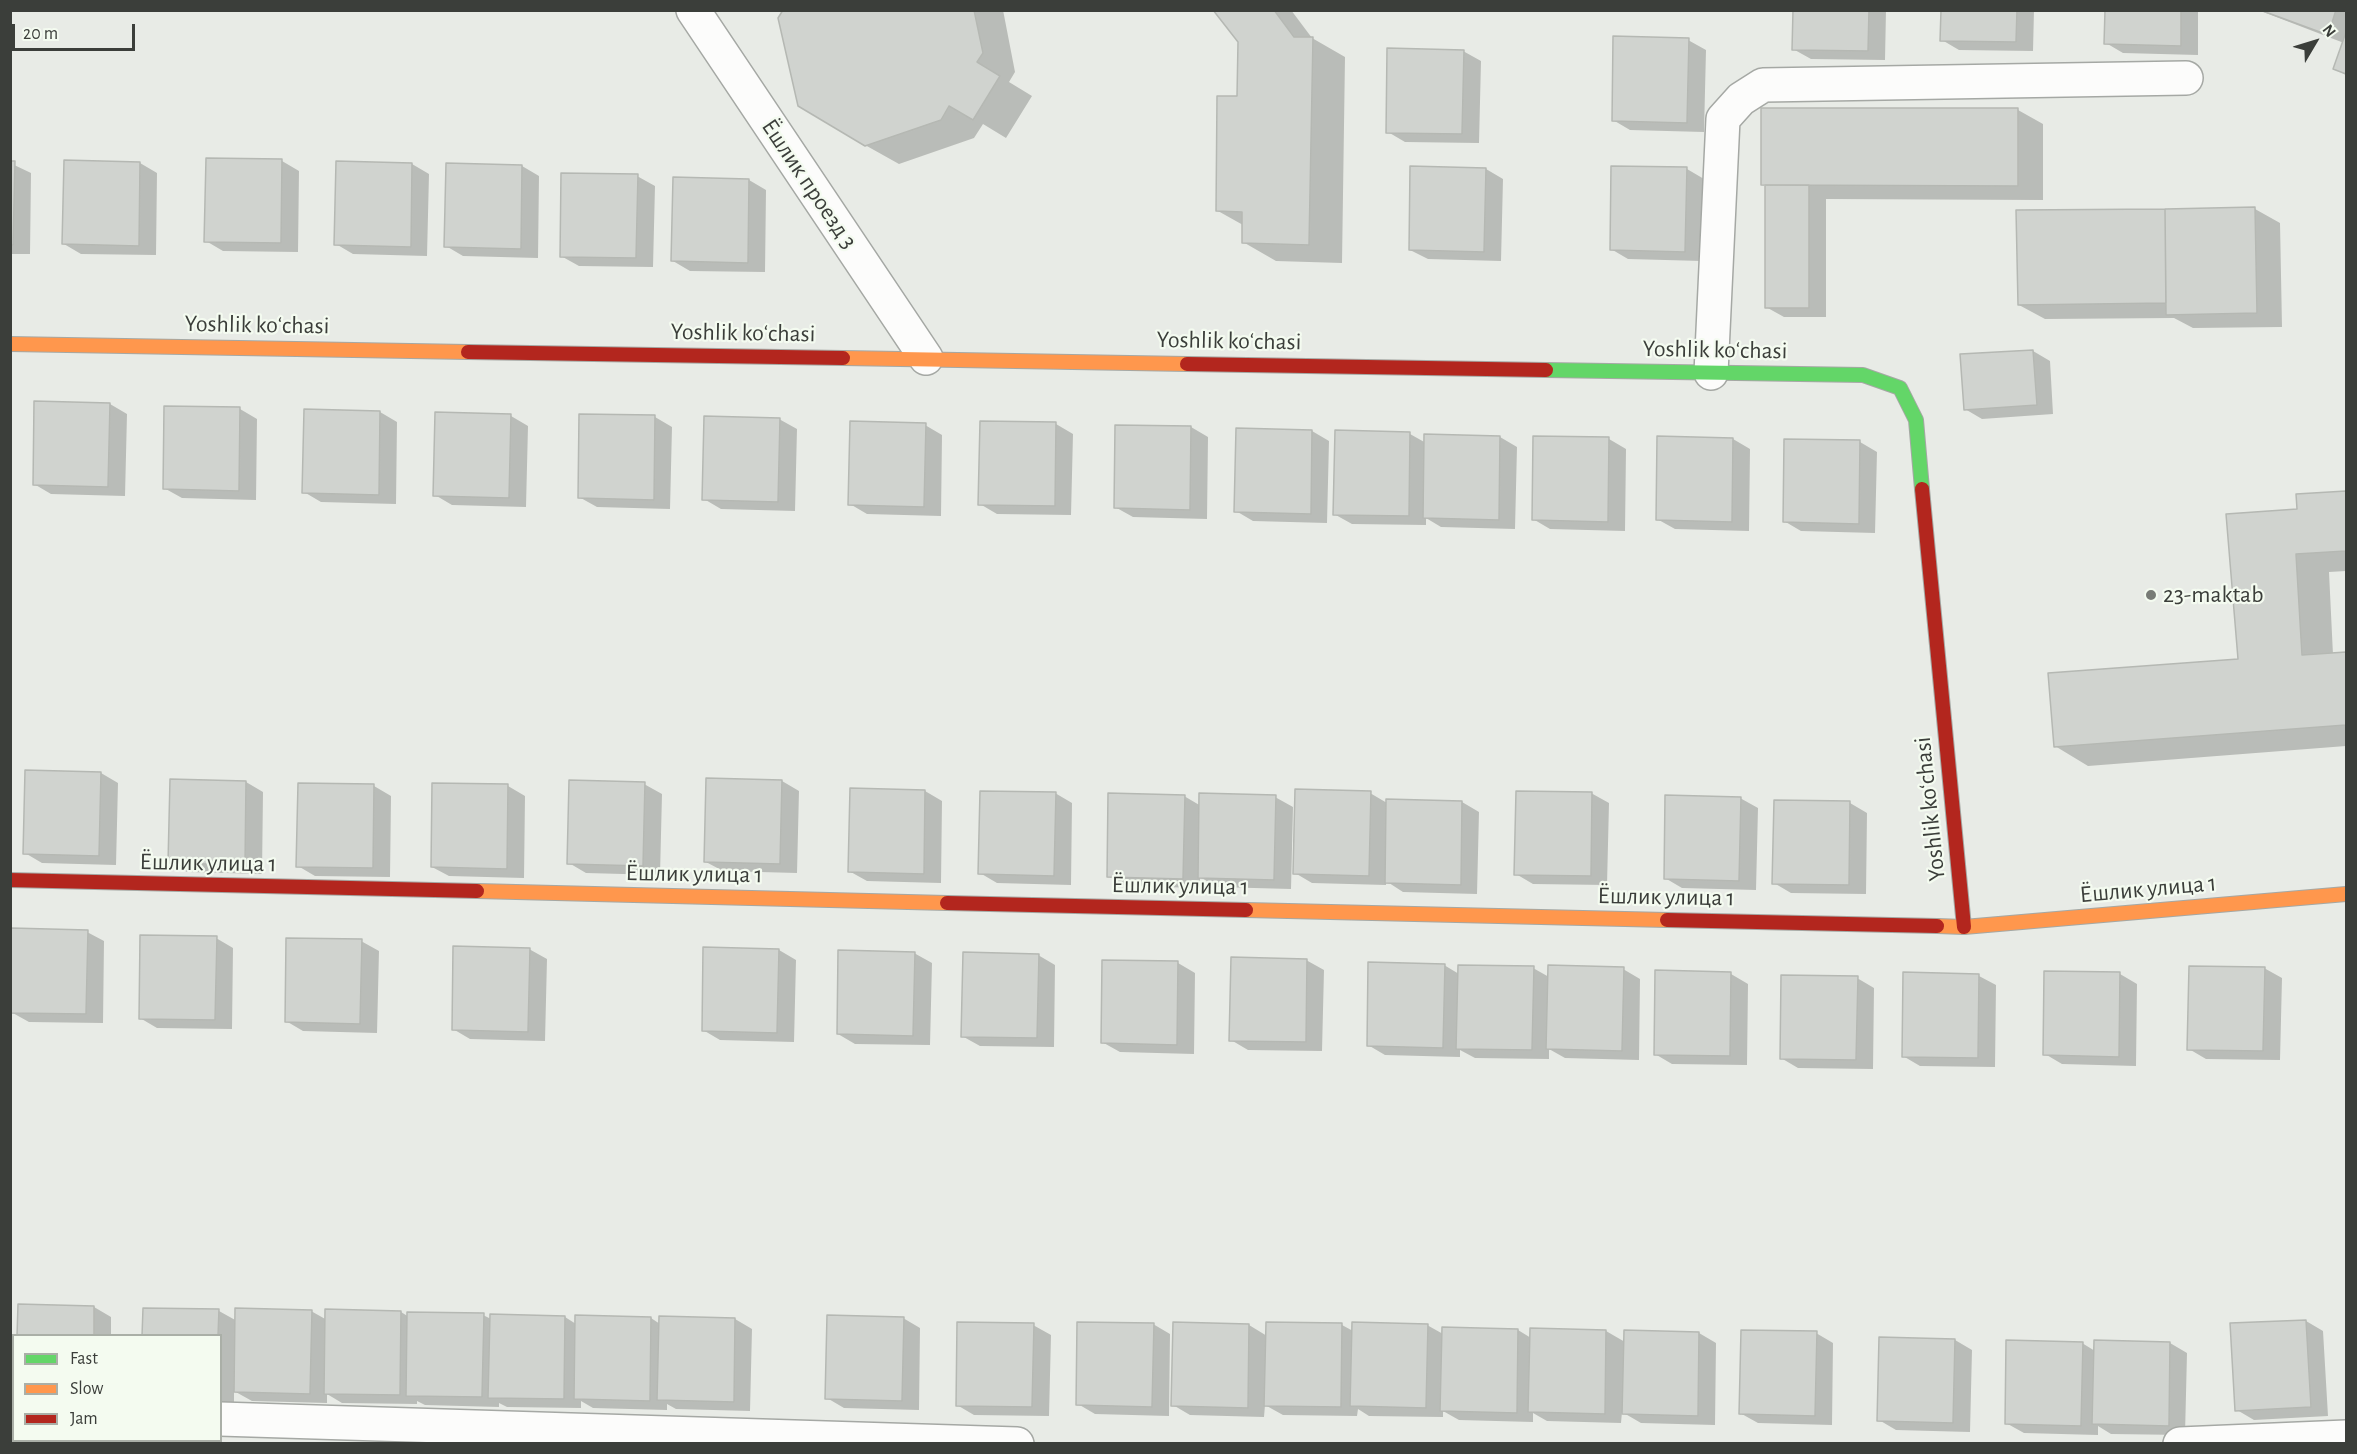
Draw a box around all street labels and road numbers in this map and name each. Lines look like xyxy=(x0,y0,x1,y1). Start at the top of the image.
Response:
street label: Ёшлик проезд 3 xyxy=(755,113,863,255)
street label: Yoshlik koʻchasi xyxy=(184,309,330,341)
street label: Yoshlik koʻchasi xyxy=(670,317,816,349)
street label: Yoshlik koʻchasi xyxy=(1156,325,1302,357)
street label: Yoshlik koʻchasi xyxy=(1642,334,1788,366)
street label: Yoshlik koʻchasi xyxy=(1908,736,1952,882)
street label: Ёшлик улица 1 xyxy=(139,847,277,879)
street label: Ёшлик улица 1 xyxy=(625,858,763,890)
street label: Ёшлик улица 1 xyxy=(2078,869,2218,909)
street label: Ёшлик улица 1 xyxy=(1111,870,1249,902)
street label: Ёшлик улица 1 xyxy=(1597,881,1735,913)

